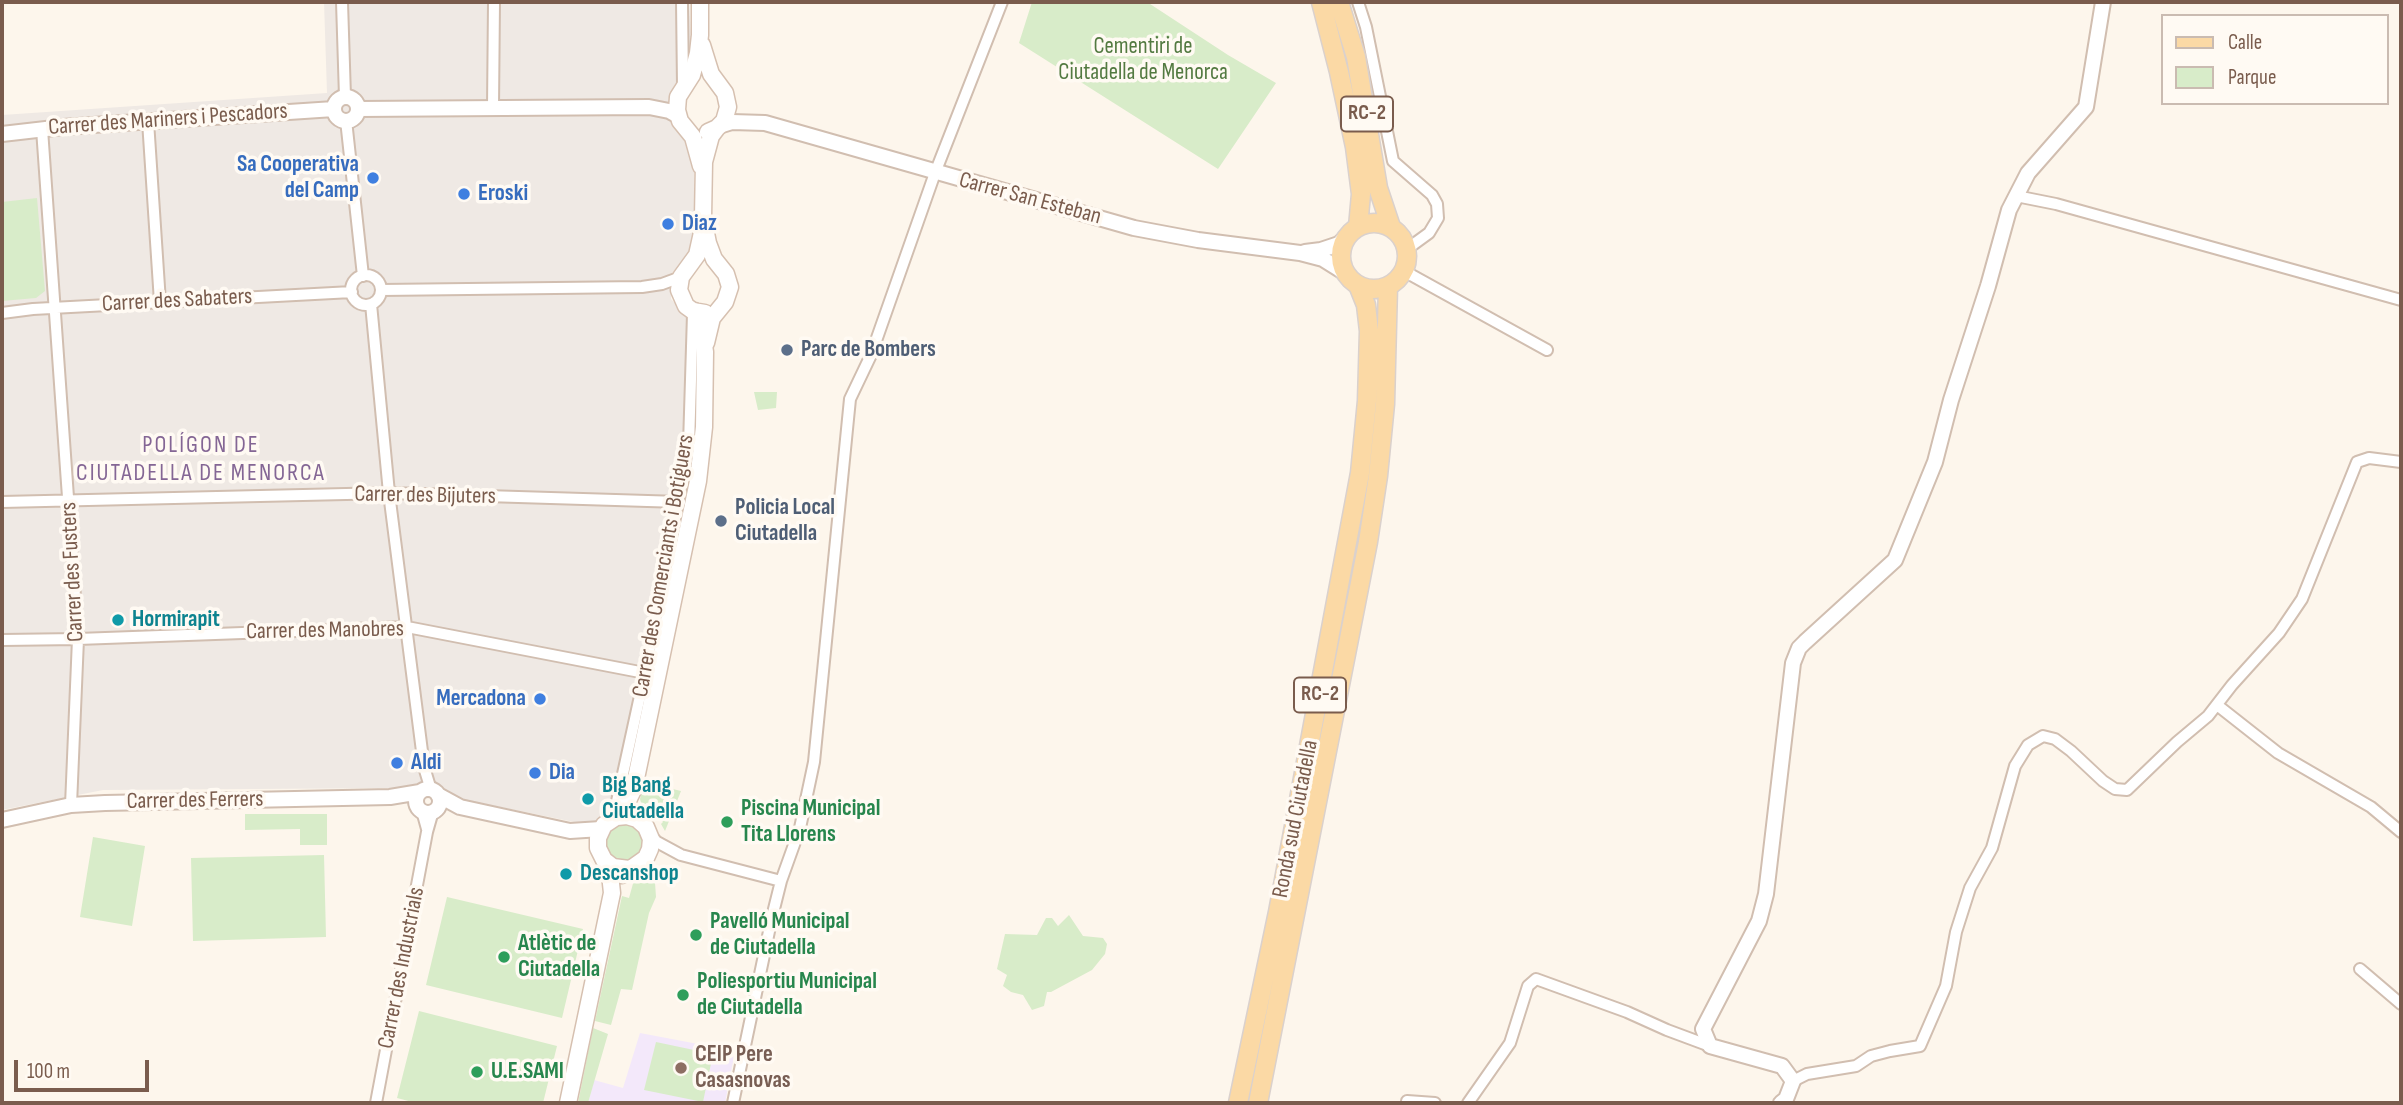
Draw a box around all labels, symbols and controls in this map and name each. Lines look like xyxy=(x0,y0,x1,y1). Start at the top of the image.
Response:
legend xyxy=(2162,14,2389,105)
text: Calle xyxy=(2228,30,2262,55)
park label: Cementiri de Ciutadella de Menorca xyxy=(1058,33,1228,87)
text: Parque xyxy=(2228,65,2276,90)
road number: RC-2 xyxy=(1341,96,1393,132)
street label: Carrer des Mariners i Pescadors xyxy=(47,98,289,142)
place label: Sa Cooperativa del Camp xyxy=(237,151,359,205)
street label: Carrer San Esteban xyxy=(956,167,1104,231)
marker: Sa Cooperativa del Camp xyxy=(365,170,381,186)
place label: Eroski xyxy=(478,180,528,208)
marker: Eroski xyxy=(456,186,472,202)
place label: Diaz xyxy=(682,210,717,238)
marker: Diaz xyxy=(660,216,676,232)
street label: Carrer des Sabaters xyxy=(101,283,253,319)
place label: Parc de Bombers xyxy=(801,336,936,364)
marker: Parc de Bombers xyxy=(779,342,795,358)
district label: POLÍGON DE CIUTADELLA DE MENORCA xyxy=(79,432,323,488)
street label: Carrer des Comerciants i Botiguers xyxy=(627,433,701,699)
street label: Carrer des Bijuters xyxy=(354,481,496,511)
place label: Policia Local Ciutadella xyxy=(735,494,835,548)
street label: Carrer des Fusters xyxy=(56,501,90,643)
marker: Policia Local Ciutadella xyxy=(713,513,729,529)
place label: Hormirapit xyxy=(132,606,220,634)
marker: Hormirapit xyxy=(110,612,126,628)
street label: Carrer des Manobres xyxy=(246,616,404,646)
road number: RC-2 xyxy=(1294,678,1346,712)
place label: Mercadona xyxy=(436,685,526,713)
marker: Mercadona xyxy=(532,691,548,707)
street label: Ronda sud Ciutadella xyxy=(1267,738,1325,900)
place label: Aldi xyxy=(411,749,442,777)
marker: Aldi xyxy=(389,755,405,771)
place label: Dia xyxy=(549,759,575,787)
marker: Dia xyxy=(527,765,543,781)
place label: Big Bang Ciutadella xyxy=(602,772,684,826)
street label: Carrer des Ferrers xyxy=(126,786,264,816)
marker: Big Bang Ciutadella xyxy=(580,791,596,807)
place label: Piscina Municipal Tita Llorens xyxy=(741,795,880,849)
marker: Piscina Municipal Tita Llorens xyxy=(719,814,735,830)
place label: Descanshop xyxy=(580,860,679,888)
marker: Descanshop xyxy=(558,866,574,882)
street label: Carrer des Industrials xyxy=(373,885,431,1051)
place label: Pavelló Municipal de Ciutadella xyxy=(710,908,849,962)
marker: Pavelló Municipal de Ciutadella xyxy=(688,927,704,943)
place label: Atlètic de Ciutadella xyxy=(518,930,600,984)
marker: Atlètic de Ciutadella xyxy=(496,949,512,965)
place label: Poliesportiu Municipal de Ciutadella xyxy=(697,968,877,1022)
marker: Poliesportiu Municipal de Ciutadella xyxy=(675,987,691,1003)
place label: CEIP Pere Casasnovas xyxy=(695,1041,791,1095)
scale bar xyxy=(18,1046,152,1090)
place label: U.E.SAMI xyxy=(491,1058,564,1086)
text: 100 m xyxy=(27,1059,70,1084)
marker: CEIP Pere Casasnovas xyxy=(673,1060,689,1076)
marker: U.E.SAMI xyxy=(469,1064,485,1080)

